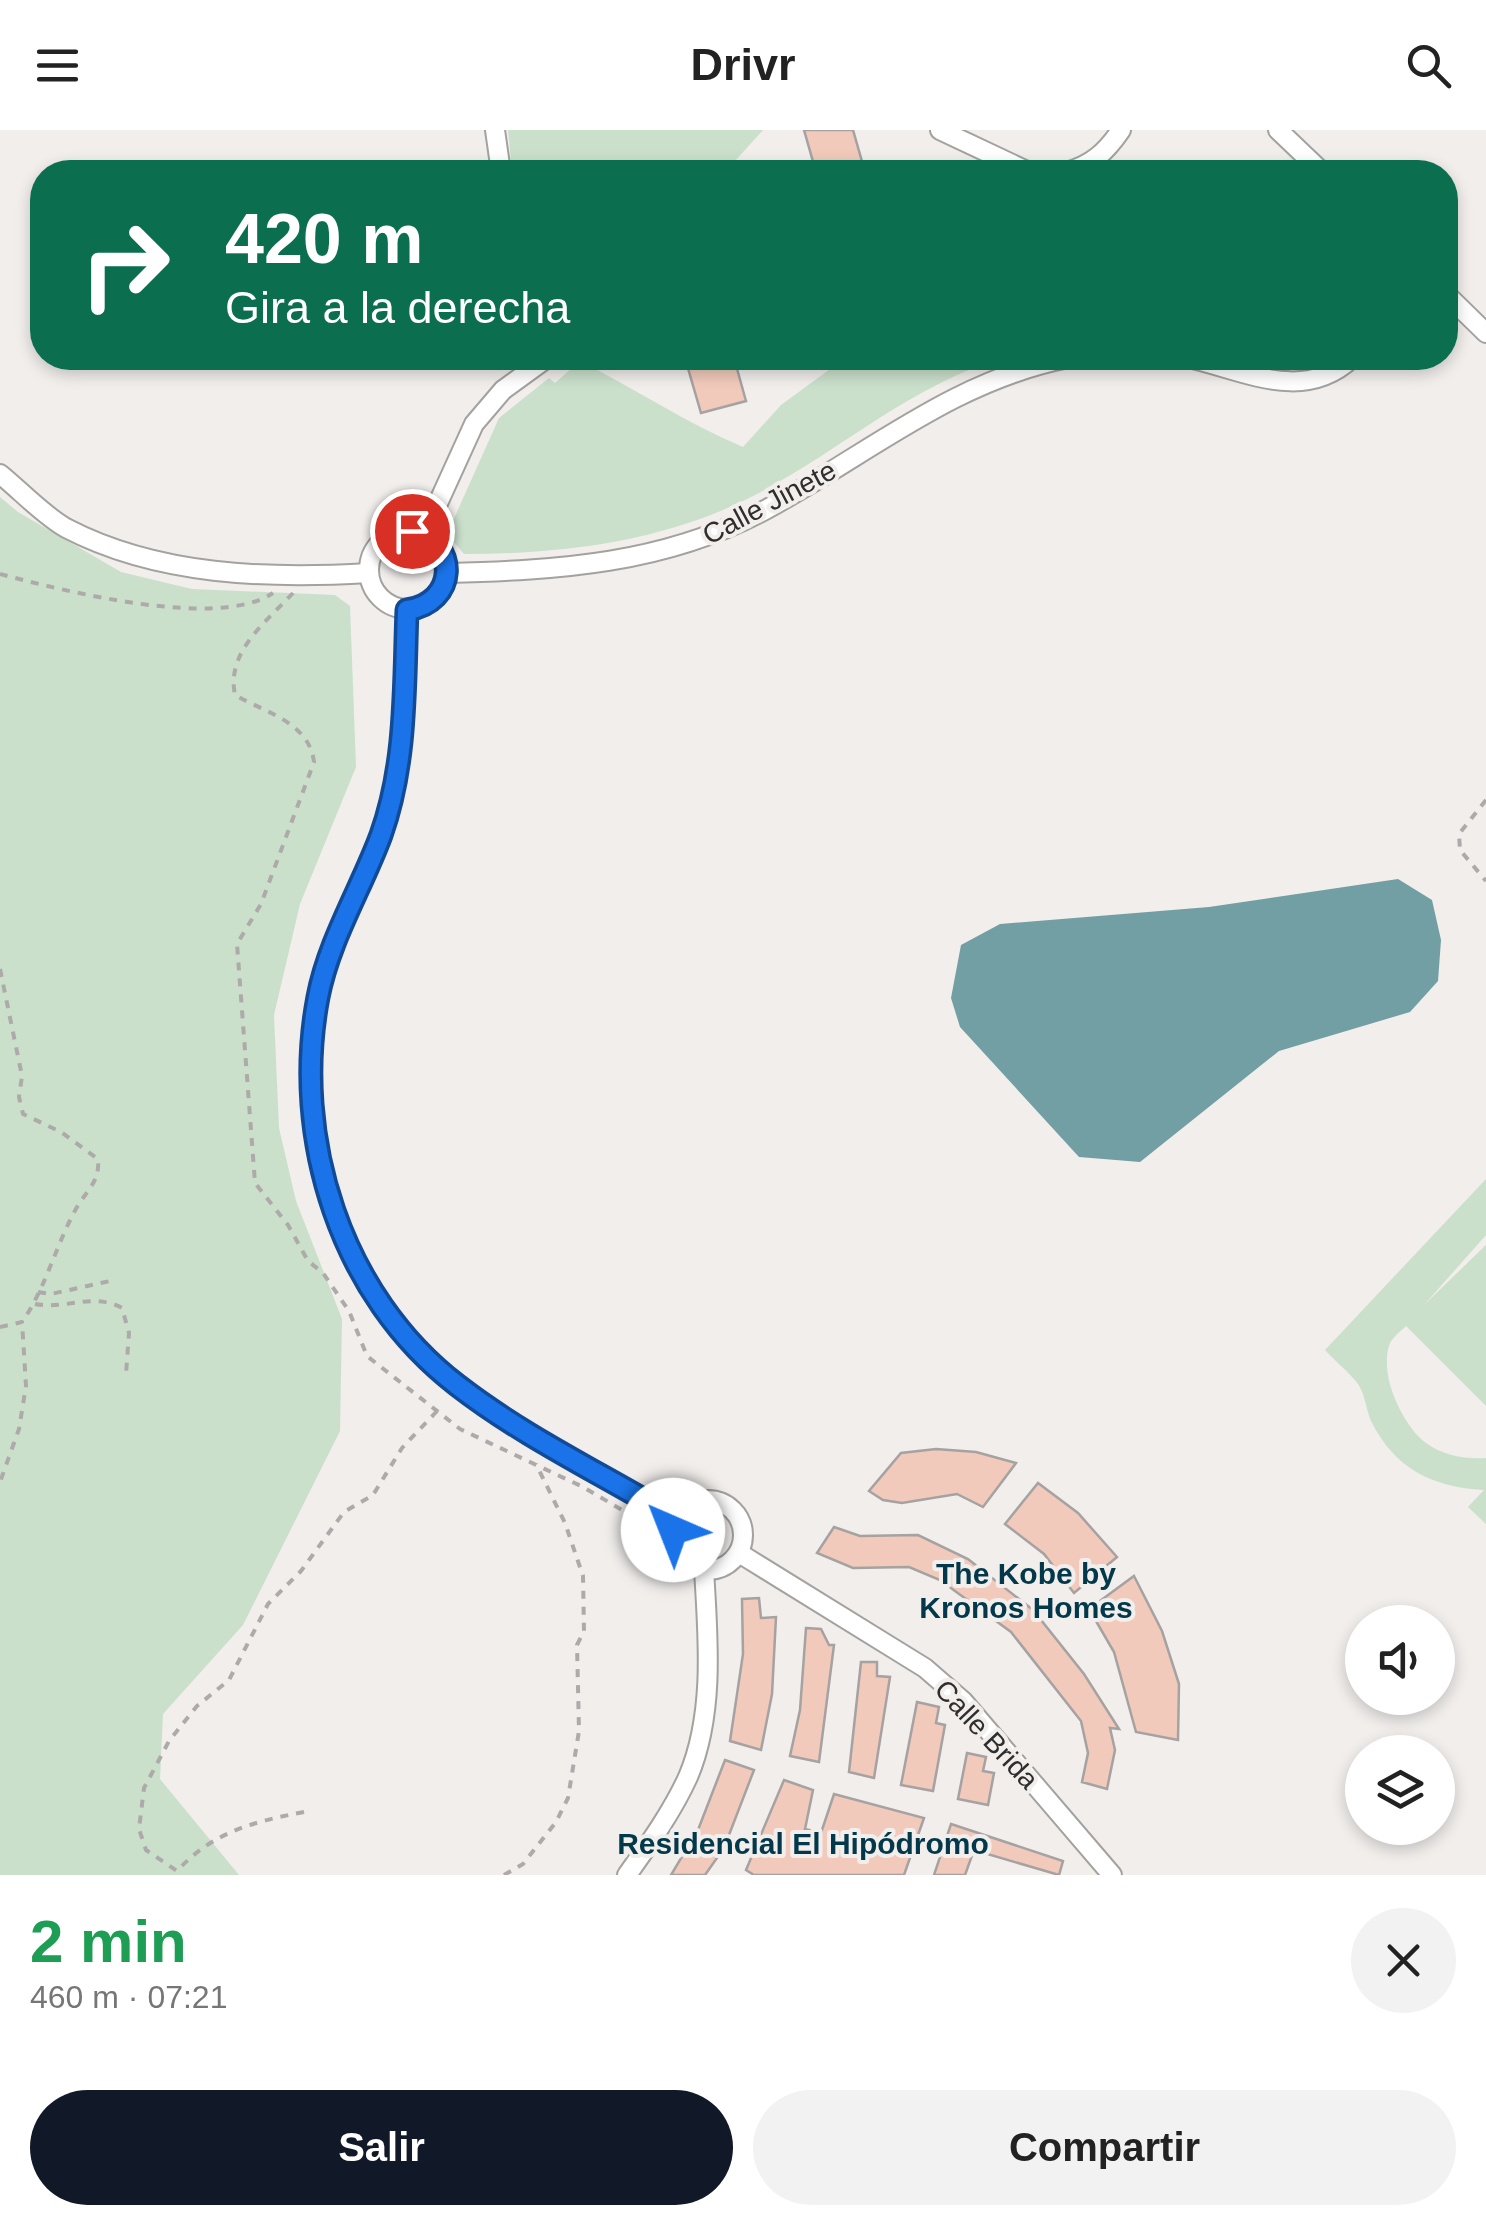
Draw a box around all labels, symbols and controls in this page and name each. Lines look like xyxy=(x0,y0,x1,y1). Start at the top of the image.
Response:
icon: menu xyxy=(30,38,85,93)
icon: search xyxy=(1401,38,1456,93)
text: Drivr xyxy=(690,39,796,90)
icon: right xyxy=(60,200,190,330)
text: 420 m xyxy=(225,200,423,278)
text: Gira a la derecha xyxy=(225,282,570,333)
street label: Calle Jinete xyxy=(697,454,841,550)
pin xyxy=(370,489,455,574)
icon: arrive xyxy=(385,504,440,559)
position arrow xyxy=(621,1478,725,1582)
district label: The Kobe by Kronos Homes xyxy=(919,1557,1133,1624)
map controls xyxy=(1345,1605,1455,1845)
button: sound xyxy=(1345,1605,1455,1715)
street label: Calle Brida xyxy=(929,1674,1045,1795)
button: layers xyxy=(1345,1735,1455,1845)
district label: Residencial El Hipódromo xyxy=(617,1827,989,1860)
text: 2 min xyxy=(30,1908,187,1975)
button: close xyxy=(1351,1908,1456,2013)
text: 460 m · 07:21 xyxy=(30,1979,227,2015)
button: Salir xyxy=(30,2090,733,2205)
button: Compartir xyxy=(753,2090,1456,2205)

